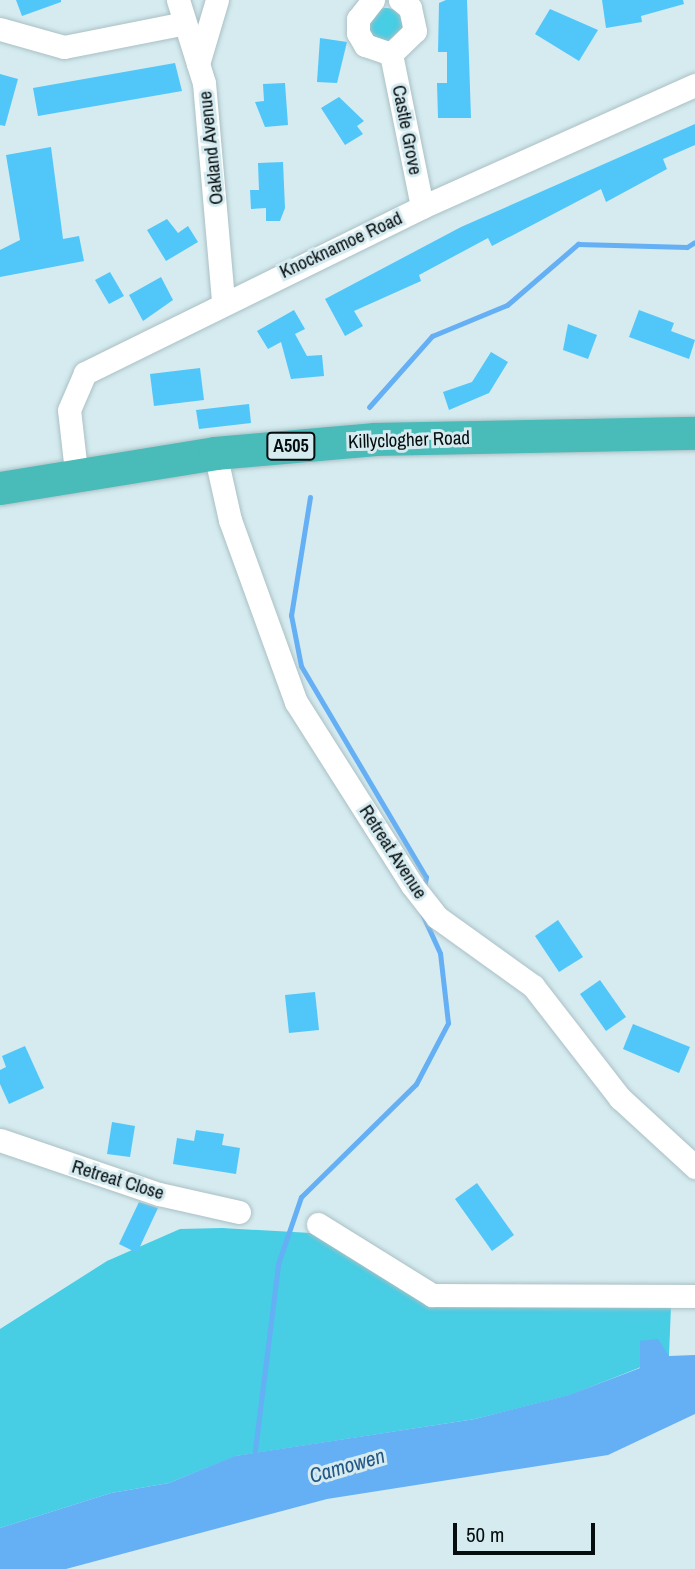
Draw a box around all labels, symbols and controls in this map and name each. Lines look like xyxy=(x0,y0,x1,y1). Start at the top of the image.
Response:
street label: Castle Grove xyxy=(387,83,427,177)
street label: Oakland Avenue xyxy=(194,90,228,206)
street label: Knocknamoe Road xyxy=(276,207,406,283)
street label: Killyclogher Road xyxy=(348,426,470,454)
road number: A505 xyxy=(265,432,317,461)
street label: Retreat Avenue xyxy=(354,801,432,903)
street label: Retreat Close xyxy=(69,1155,167,1205)
water label: Camowen xyxy=(306,1443,388,1489)
scale bar xyxy=(457,1510,599,1554)
text: 50 m xyxy=(466,1520,504,1549)

